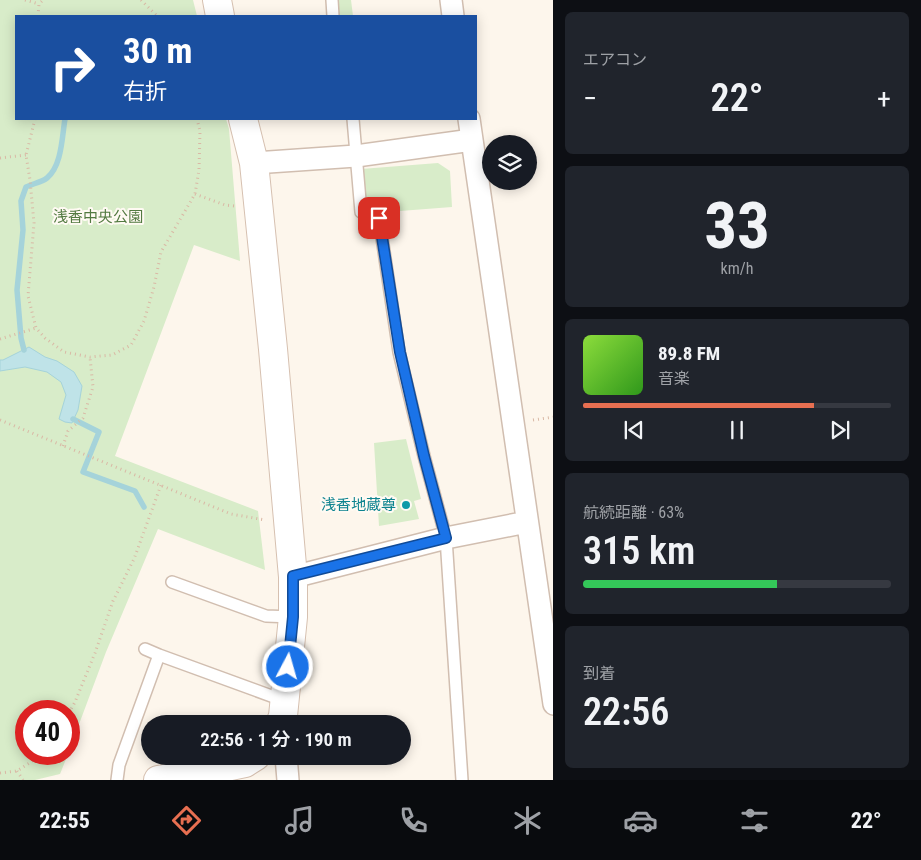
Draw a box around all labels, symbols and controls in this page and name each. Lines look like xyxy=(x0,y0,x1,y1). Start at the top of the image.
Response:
text: 30 m xyxy=(123,31,192,72)
icon: right xyxy=(40,35,105,100)
text: エアコン xyxy=(583,50,647,69)
text: 22° xyxy=(711,76,763,120)
text: 右折 xyxy=(123,79,167,104)
text: − xyxy=(583,82,597,115)
text: + xyxy=(877,82,891,115)
map controls xyxy=(482,135,537,190)
button: layers xyxy=(482,135,537,190)
text: 33 xyxy=(704,188,770,264)
pin xyxy=(358,197,400,239)
icon: arrive xyxy=(365,204,393,232)
park label: 浅香中央公園 xyxy=(53,208,143,226)
text: km/h xyxy=(721,259,753,278)
text: 89.8 FM xyxy=(658,342,720,365)
text: 音楽 xyxy=(658,369,690,388)
icon: previous xyxy=(620,416,648,444)
icon: pause xyxy=(723,416,751,444)
icon: next xyxy=(826,416,854,444)
place label: 浅香地蔵尊 xyxy=(321,496,396,514)
marker: 浅香地蔵尊 xyxy=(400,499,412,511)
text: 航続距離 · 63% xyxy=(583,503,684,522)
text: 315 km xyxy=(583,529,695,573)
position arrow xyxy=(261,640,313,692)
text: 到着 xyxy=(583,664,615,683)
text: 22:56 xyxy=(583,690,669,734)
speed limit sign: 40 xyxy=(15,700,80,765)
text: 22:56 · 1 分 · 190 m xyxy=(200,728,352,751)
icon: directions xyxy=(169,803,204,838)
icon: music xyxy=(282,803,317,838)
icon: phone xyxy=(396,803,431,838)
icon: climate xyxy=(510,803,545,838)
icon: car xyxy=(623,803,658,838)
icon: filters xyxy=(737,803,772,838)
text: 22:55 xyxy=(39,808,90,833)
text: 22° xyxy=(851,808,882,833)

